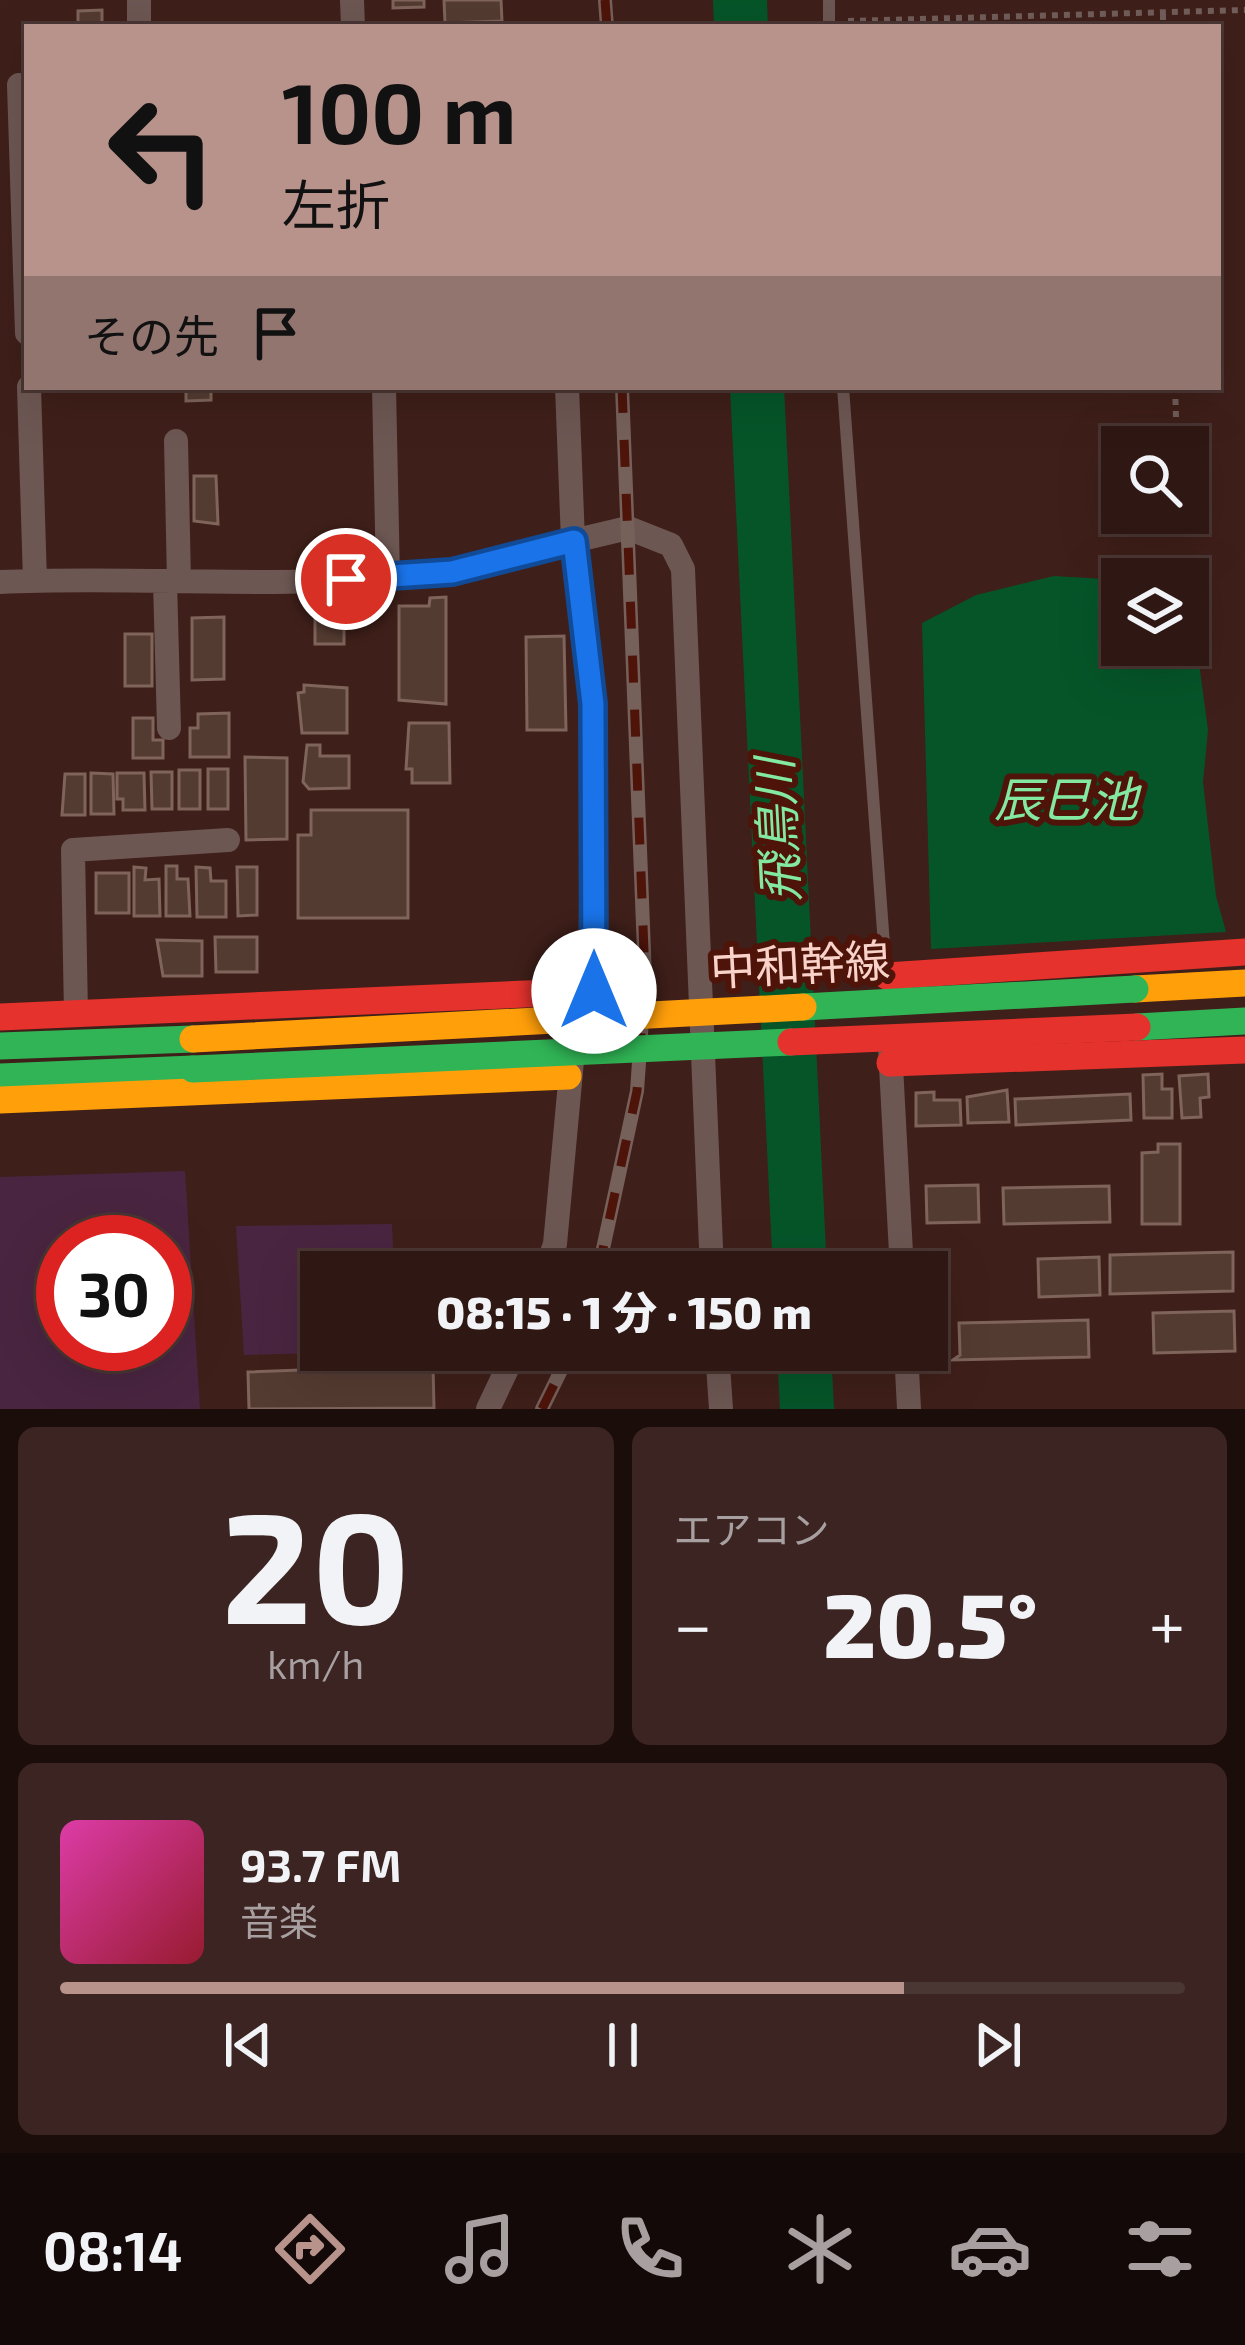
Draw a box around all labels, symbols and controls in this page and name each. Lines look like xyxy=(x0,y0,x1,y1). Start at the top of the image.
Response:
text: 100 m xyxy=(282,60,516,161)
icon: left xyxy=(84,72,240,228)
text: 左折 xyxy=(282,171,390,236)
icon: arrive xyxy=(243,300,309,366)
text: その先 xyxy=(84,308,219,362)
map controls xyxy=(1101,426,1209,666)
button: search xyxy=(1101,426,1209,534)
pin xyxy=(295,528,397,630)
icon: arrive xyxy=(313,546,379,612)
button: layers xyxy=(1101,558,1209,666)
water label: 飛鳥川 xyxy=(743,752,809,904)
water label: 辰巳池 xyxy=(994,769,1142,827)
position arrow xyxy=(531,928,657,1054)
street label: 中和幹線 xyxy=(709,931,891,995)
speed limit sign: 30 xyxy=(36,1215,192,1371)
text: 08:15 · 1 分 · 150 m xyxy=(436,1284,812,1338)
text: 20 xyxy=(221,1468,410,1655)
text: エアコン xyxy=(674,1505,830,1552)
text: 20.5° xyxy=(823,1568,1038,1676)
text: − xyxy=(674,1583,712,1662)
text: + xyxy=(1149,1583,1185,1662)
text: km/h xyxy=(267,1640,364,1687)
text: 93.7 FM xyxy=(240,1837,401,1891)
text: 音楽 xyxy=(240,1897,318,1944)
icon: previous xyxy=(215,2012,281,2078)
icon: pause xyxy=(590,2012,656,2078)
icon: next xyxy=(965,2012,1031,2078)
icon: directions xyxy=(268,2207,352,2291)
icon: music xyxy=(438,2207,522,2291)
icon: phone xyxy=(608,2207,692,2291)
icon: climate xyxy=(778,2207,862,2291)
icon: car xyxy=(948,2207,1032,2291)
icon: filters xyxy=(1118,2207,1202,2291)
text: 08:14 xyxy=(43,2217,182,2282)

